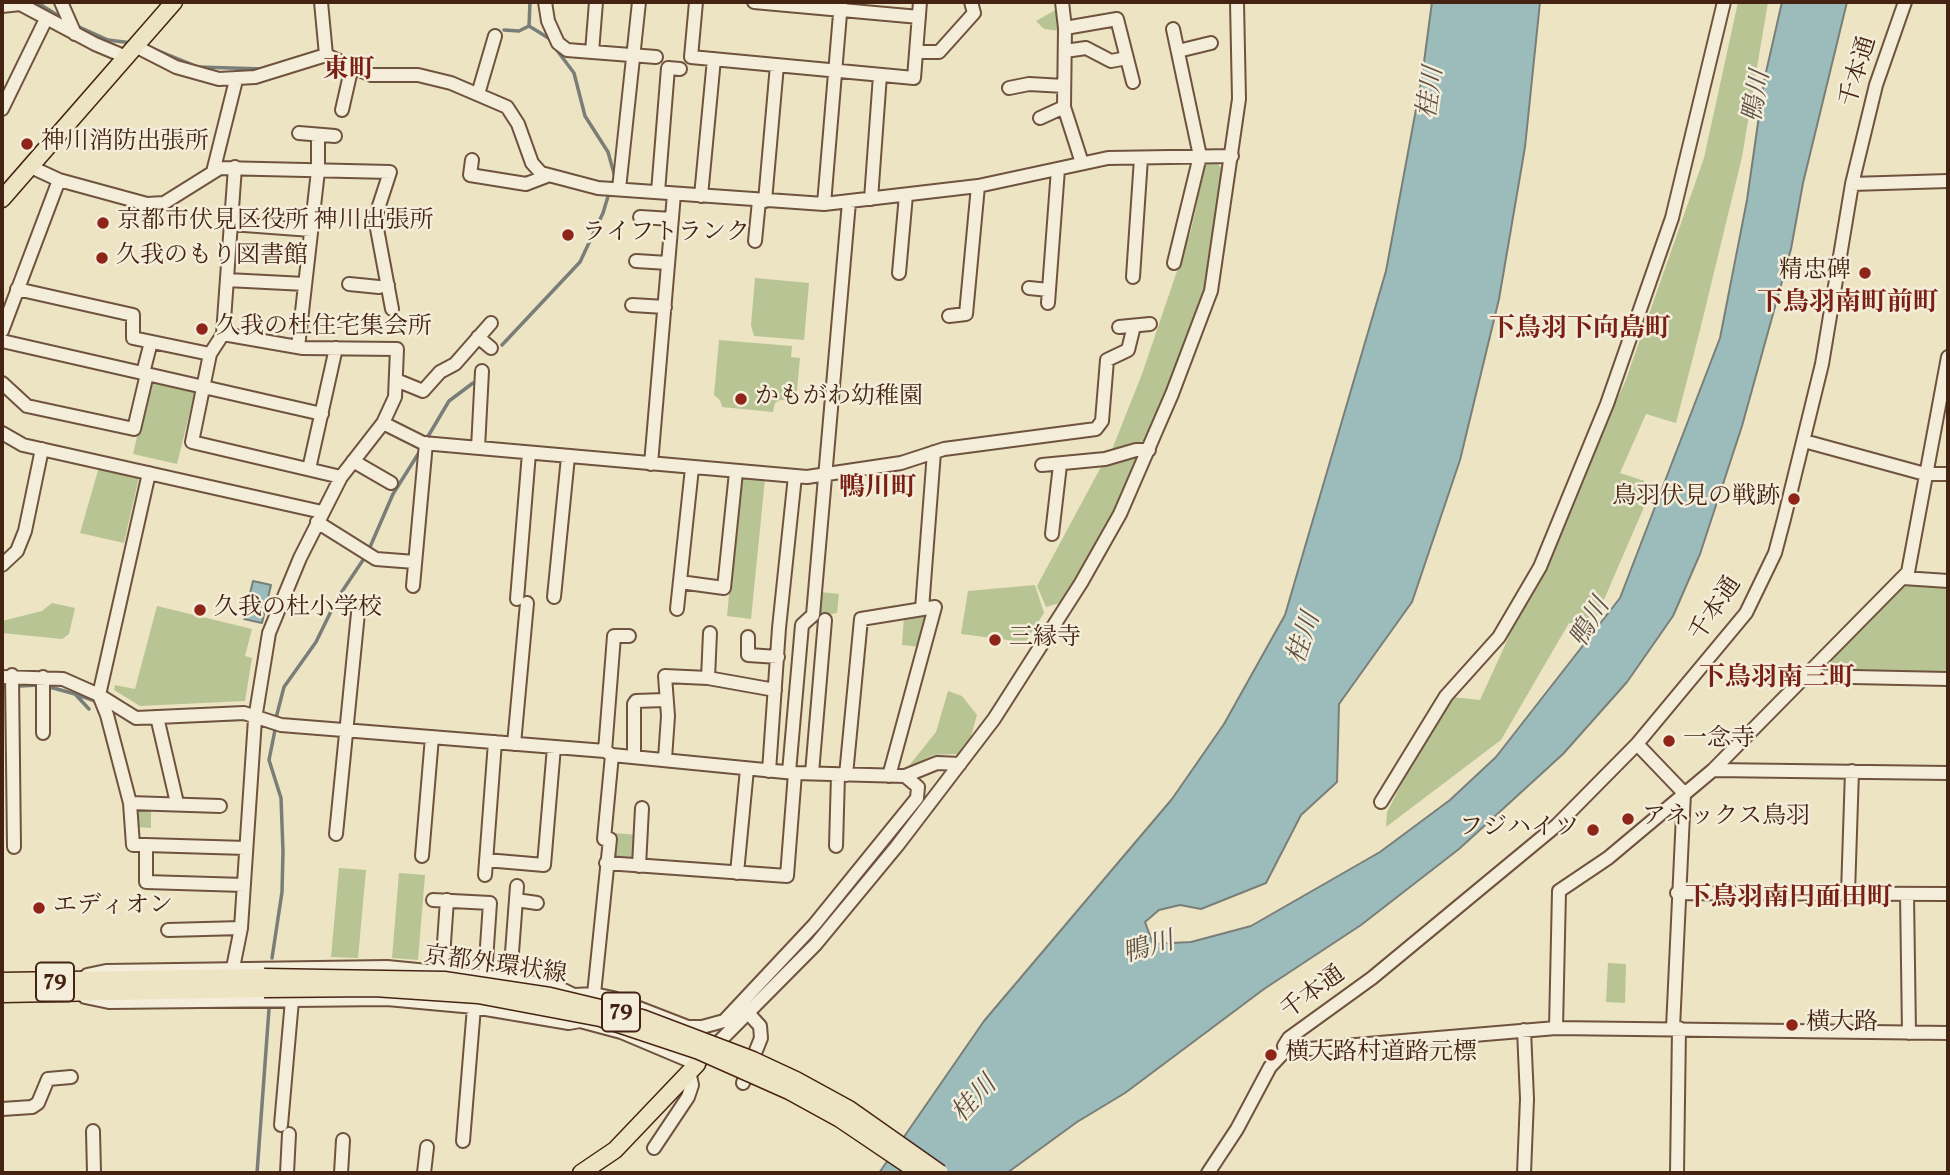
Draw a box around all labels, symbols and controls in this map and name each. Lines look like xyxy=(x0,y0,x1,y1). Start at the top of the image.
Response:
street label: 千本通 xyxy=(1836,33,1884,111)
district label: 東町 xyxy=(323,56,375,88)
water label: 桂川 xyxy=(1414,65,1452,121)
water label: 鴨川 xyxy=(1739,69,1779,125)
place label: 神川消防出張所 xyxy=(41,130,209,158)
marker: 神川消防出張所 xyxy=(19,136,35,152)
place label: 京都市伏見区役所 神川出張所 xyxy=(117,209,434,237)
marker: 京都市伏見区役所 神川出張所 xyxy=(95,215,111,231)
place label: ライフトランク xyxy=(582,221,750,249)
marker: ライフトランク xyxy=(560,227,576,243)
place label: 久我のもり図書館 xyxy=(116,244,308,272)
marker: 久我のもり図書館 xyxy=(94,250,110,266)
place label: 精忠碑 xyxy=(1779,259,1851,287)
marker: 精忠碑 xyxy=(1857,265,1873,281)
district label: 下鳥羽南町前町 xyxy=(1757,289,1939,321)
place label: 久我の杜住宅集会所 xyxy=(216,315,432,343)
district label: 下鳥羽下向島町 xyxy=(1489,315,1671,347)
marker: 久我の杜住宅集会所 xyxy=(194,321,210,337)
place label: かもがわ幼稚園 xyxy=(755,385,923,413)
marker: かもがわ幼稚園 xyxy=(733,391,749,407)
district label: 鴨川町 xyxy=(839,474,917,506)
place label: 鳥羽伏見の戦跡 xyxy=(1612,485,1780,513)
marker: 鳥羽伏見の戦跡 xyxy=(1786,491,1802,507)
street label: 千本通 xyxy=(1685,572,1749,648)
water label: 鴨川 xyxy=(1565,594,1619,654)
place label: 久我の杜小学校 xyxy=(214,596,382,624)
marker: 久我の杜小学校 xyxy=(192,602,208,618)
water label: 桂川 xyxy=(1283,609,1329,669)
place label: 三縁寺 xyxy=(1009,626,1081,654)
marker: 三縁寺 xyxy=(987,632,1003,648)
district label: 下鳥羽南三町 xyxy=(1699,664,1855,696)
place label: 一念寺 xyxy=(1683,727,1755,755)
marker: 一念寺 xyxy=(1661,733,1677,749)
place label: アネックス鳥羽 xyxy=(1642,805,1810,833)
marker: アネックス鳥羽 xyxy=(1620,811,1636,827)
place label: フジハイツ xyxy=(1459,816,1579,844)
marker: フジハイツ xyxy=(1585,822,1601,838)
district label: 下鳥羽南円面田町 xyxy=(1685,884,1893,916)
place label: エディオン xyxy=(53,894,173,922)
marker: エディオン xyxy=(31,900,47,916)
water label: 鴨川 xyxy=(1120,928,1178,972)
street label: 京都外環状線 xyxy=(422,943,568,991)
street label: 千本通 xyxy=(1276,961,1352,1027)
road number: 79 xyxy=(36,962,74,1001)
road number: 79 xyxy=(602,993,640,1032)
place label: 横大路 xyxy=(1806,1011,1878,1039)
marker: 横大路 xyxy=(1784,1017,1800,1033)
place label: 横大路村道路元標 xyxy=(1285,1041,1477,1069)
marker: 横大路村道路元標 xyxy=(1263,1047,1279,1063)
water label: 桂川 xyxy=(947,1071,1005,1131)

